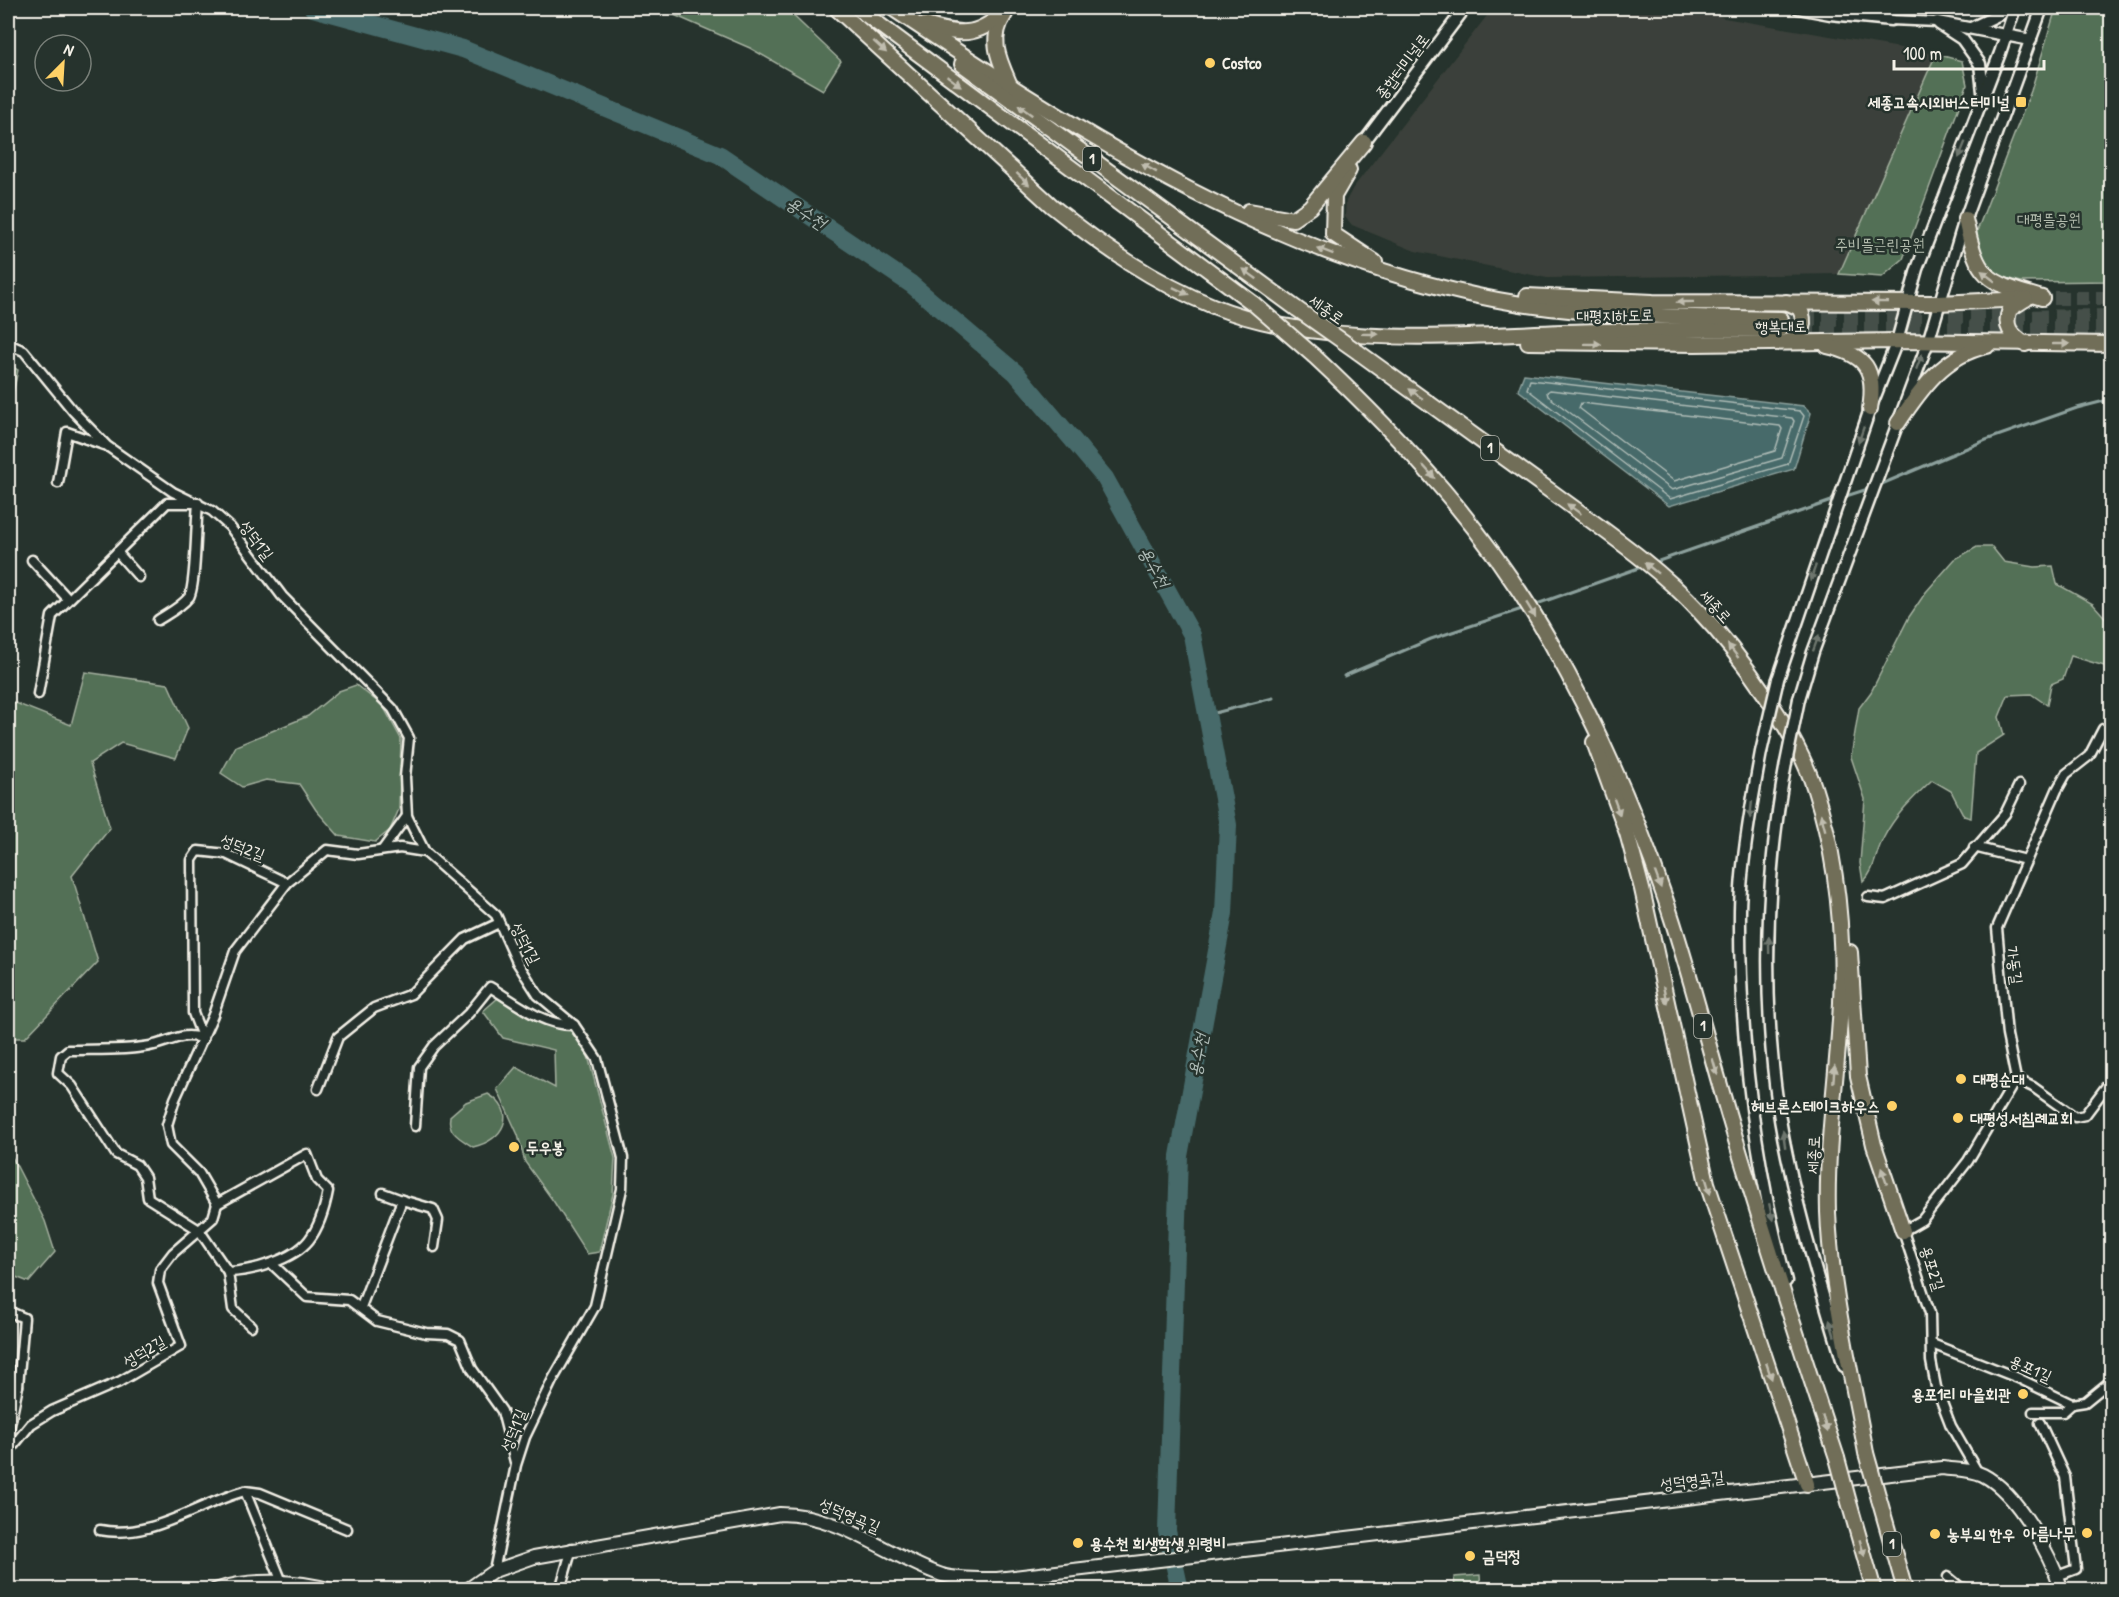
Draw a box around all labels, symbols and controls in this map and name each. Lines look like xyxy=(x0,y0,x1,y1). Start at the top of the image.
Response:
street label: 종합터미널로 xyxy=(1370,29,1434,103)
north arrow xyxy=(33,33,93,93)
scale bar xyxy=(1894,33,2044,71)
text: N xyxy=(61,38,78,61)
one-way arrow xyxy=(872,40,887,54)
text: 100 m xyxy=(1903,41,1942,66)
place label: Costco xyxy=(1222,52,1262,74)
marker: Costco xyxy=(1203,56,1217,70)
one-way arrow xyxy=(946,75,962,88)
place label: 세종고속시외버스터미널 xyxy=(1867,91,2010,113)
marker: 세종고속시외버스터미널 xyxy=(2014,95,2028,109)
one-way arrow xyxy=(1017,104,1033,116)
one-way arrow xyxy=(1956,141,1966,159)
road number: 1 xyxy=(1083,147,1101,171)
one-way arrow xyxy=(1140,163,1157,173)
one-way arrow xyxy=(1016,171,1030,185)
water label: 용수천 xyxy=(781,190,833,236)
park label: 대평뜰공원 xyxy=(2017,208,2081,230)
park label: 주비뜰근린공원 xyxy=(1835,233,1925,255)
one-way arrow xyxy=(1316,245,1334,255)
one-way arrow xyxy=(1243,268,1259,280)
one-way arrow xyxy=(1980,270,1996,282)
one-way arrow xyxy=(1173,287,1190,296)
street label: 세종로 xyxy=(1305,289,1349,329)
one-way arrow xyxy=(1675,297,1694,307)
one-way arrow xyxy=(1870,297,1889,306)
street label: 대평지하도로 xyxy=(1576,303,1654,327)
street label: 행복대로 xyxy=(1755,315,1807,337)
one-way arrow xyxy=(1360,329,1379,339)
one-way arrow xyxy=(1583,339,1602,348)
one-way arrow xyxy=(2051,339,2070,349)
one-way arrow xyxy=(1915,353,1925,371)
one-way arrow xyxy=(1409,388,1425,400)
one-way arrow xyxy=(1856,426,1866,444)
road number: 1 xyxy=(1481,436,1499,460)
one-way arrow xyxy=(1422,464,1435,479)
one-way arrow xyxy=(1567,503,1583,515)
street label: 성덕1길 xyxy=(235,516,279,564)
water label: 용수천 xyxy=(1133,542,1177,593)
one-way arrow xyxy=(1643,563,1658,575)
one-way arrow xyxy=(1807,564,1817,582)
street label: 세종로 xyxy=(1695,584,1737,628)
one-way arrow xyxy=(1525,602,1536,619)
one-way arrow xyxy=(1812,634,1822,652)
one-way arrow xyxy=(1728,644,1740,659)
one-way arrow xyxy=(1613,798,1623,816)
one-way arrow xyxy=(1747,800,1756,819)
one-way arrow xyxy=(1818,813,1828,831)
street label: 성덕2길 xyxy=(218,828,269,866)
one-way arrow xyxy=(1654,871,1664,889)
street label: 성덕1길 xyxy=(506,918,546,968)
one-way arrow xyxy=(1764,935,1774,954)
street label: 가동길 xyxy=(2001,944,2029,986)
one-way arrow xyxy=(1661,986,1670,1005)
road number: 1 xyxy=(1694,1014,1712,1038)
water label: 용수천 xyxy=(1181,1030,1214,1079)
one-way arrow xyxy=(1710,1058,1720,1076)
one-way arrow xyxy=(1829,1065,1839,1084)
place label: 대평순대 xyxy=(1973,1068,2025,1090)
marker: 대평순대 xyxy=(1954,1072,1968,1086)
place label: 헤브론스테이크하우스 xyxy=(1750,1095,1880,1117)
marker: 헤브론스테이크하우스 xyxy=(1885,1099,1899,1113)
place label: 대평성서침례교회 xyxy=(1970,1107,2073,1129)
marker: 대평성서침례교회 xyxy=(1951,1111,1965,1125)
one-way arrow xyxy=(1779,1129,1788,1148)
street label: 세종로 xyxy=(1801,1135,1825,1175)
place label: 두우봉 xyxy=(526,1136,565,1158)
marker: 두우봉 xyxy=(507,1140,521,1154)
one-way arrow xyxy=(1879,1166,1888,1184)
one-way arrow xyxy=(1704,1176,1714,1195)
one-way arrow xyxy=(1767,1203,1776,1222)
street label: 용포2길 xyxy=(1915,1243,1951,1293)
one-way arrow xyxy=(1827,1319,1836,1337)
street label: 성덕2길 xyxy=(119,1330,170,1372)
street label: 용포1길 xyxy=(2006,1349,2056,1387)
one-way arrow xyxy=(1764,1362,1774,1380)
place label: 용포1리 마을회관 xyxy=(1911,1383,2011,1405)
marker: 용포1리 마을회관 xyxy=(2016,1387,2030,1401)
street label: 성덕1길 xyxy=(494,1405,532,1455)
one-way arrow xyxy=(1821,1415,1831,1433)
street label: 성덕영곡길 xyxy=(1659,1465,1725,1495)
street label: 성덕영곡길 xyxy=(816,1492,884,1538)
place label: 아름나무 xyxy=(2023,1522,2075,1544)
place label: 농부의 한우 xyxy=(1947,1523,2015,1545)
marker: 아름나무 xyxy=(2080,1526,2094,1540)
marker: 농부의 한우 xyxy=(1928,1527,1942,1541)
place label: 용수천 희생학생 위령비 xyxy=(1090,1532,1226,1554)
road number: 1 xyxy=(1883,1532,1901,1556)
marker: 용수천 희생학생 위령비 xyxy=(1071,1536,1085,1550)
one-way arrow xyxy=(1858,1539,1867,1557)
place label: 금덕정 xyxy=(1482,1545,1521,1567)
marker: 금덕정 xyxy=(1463,1549,1477,1563)

